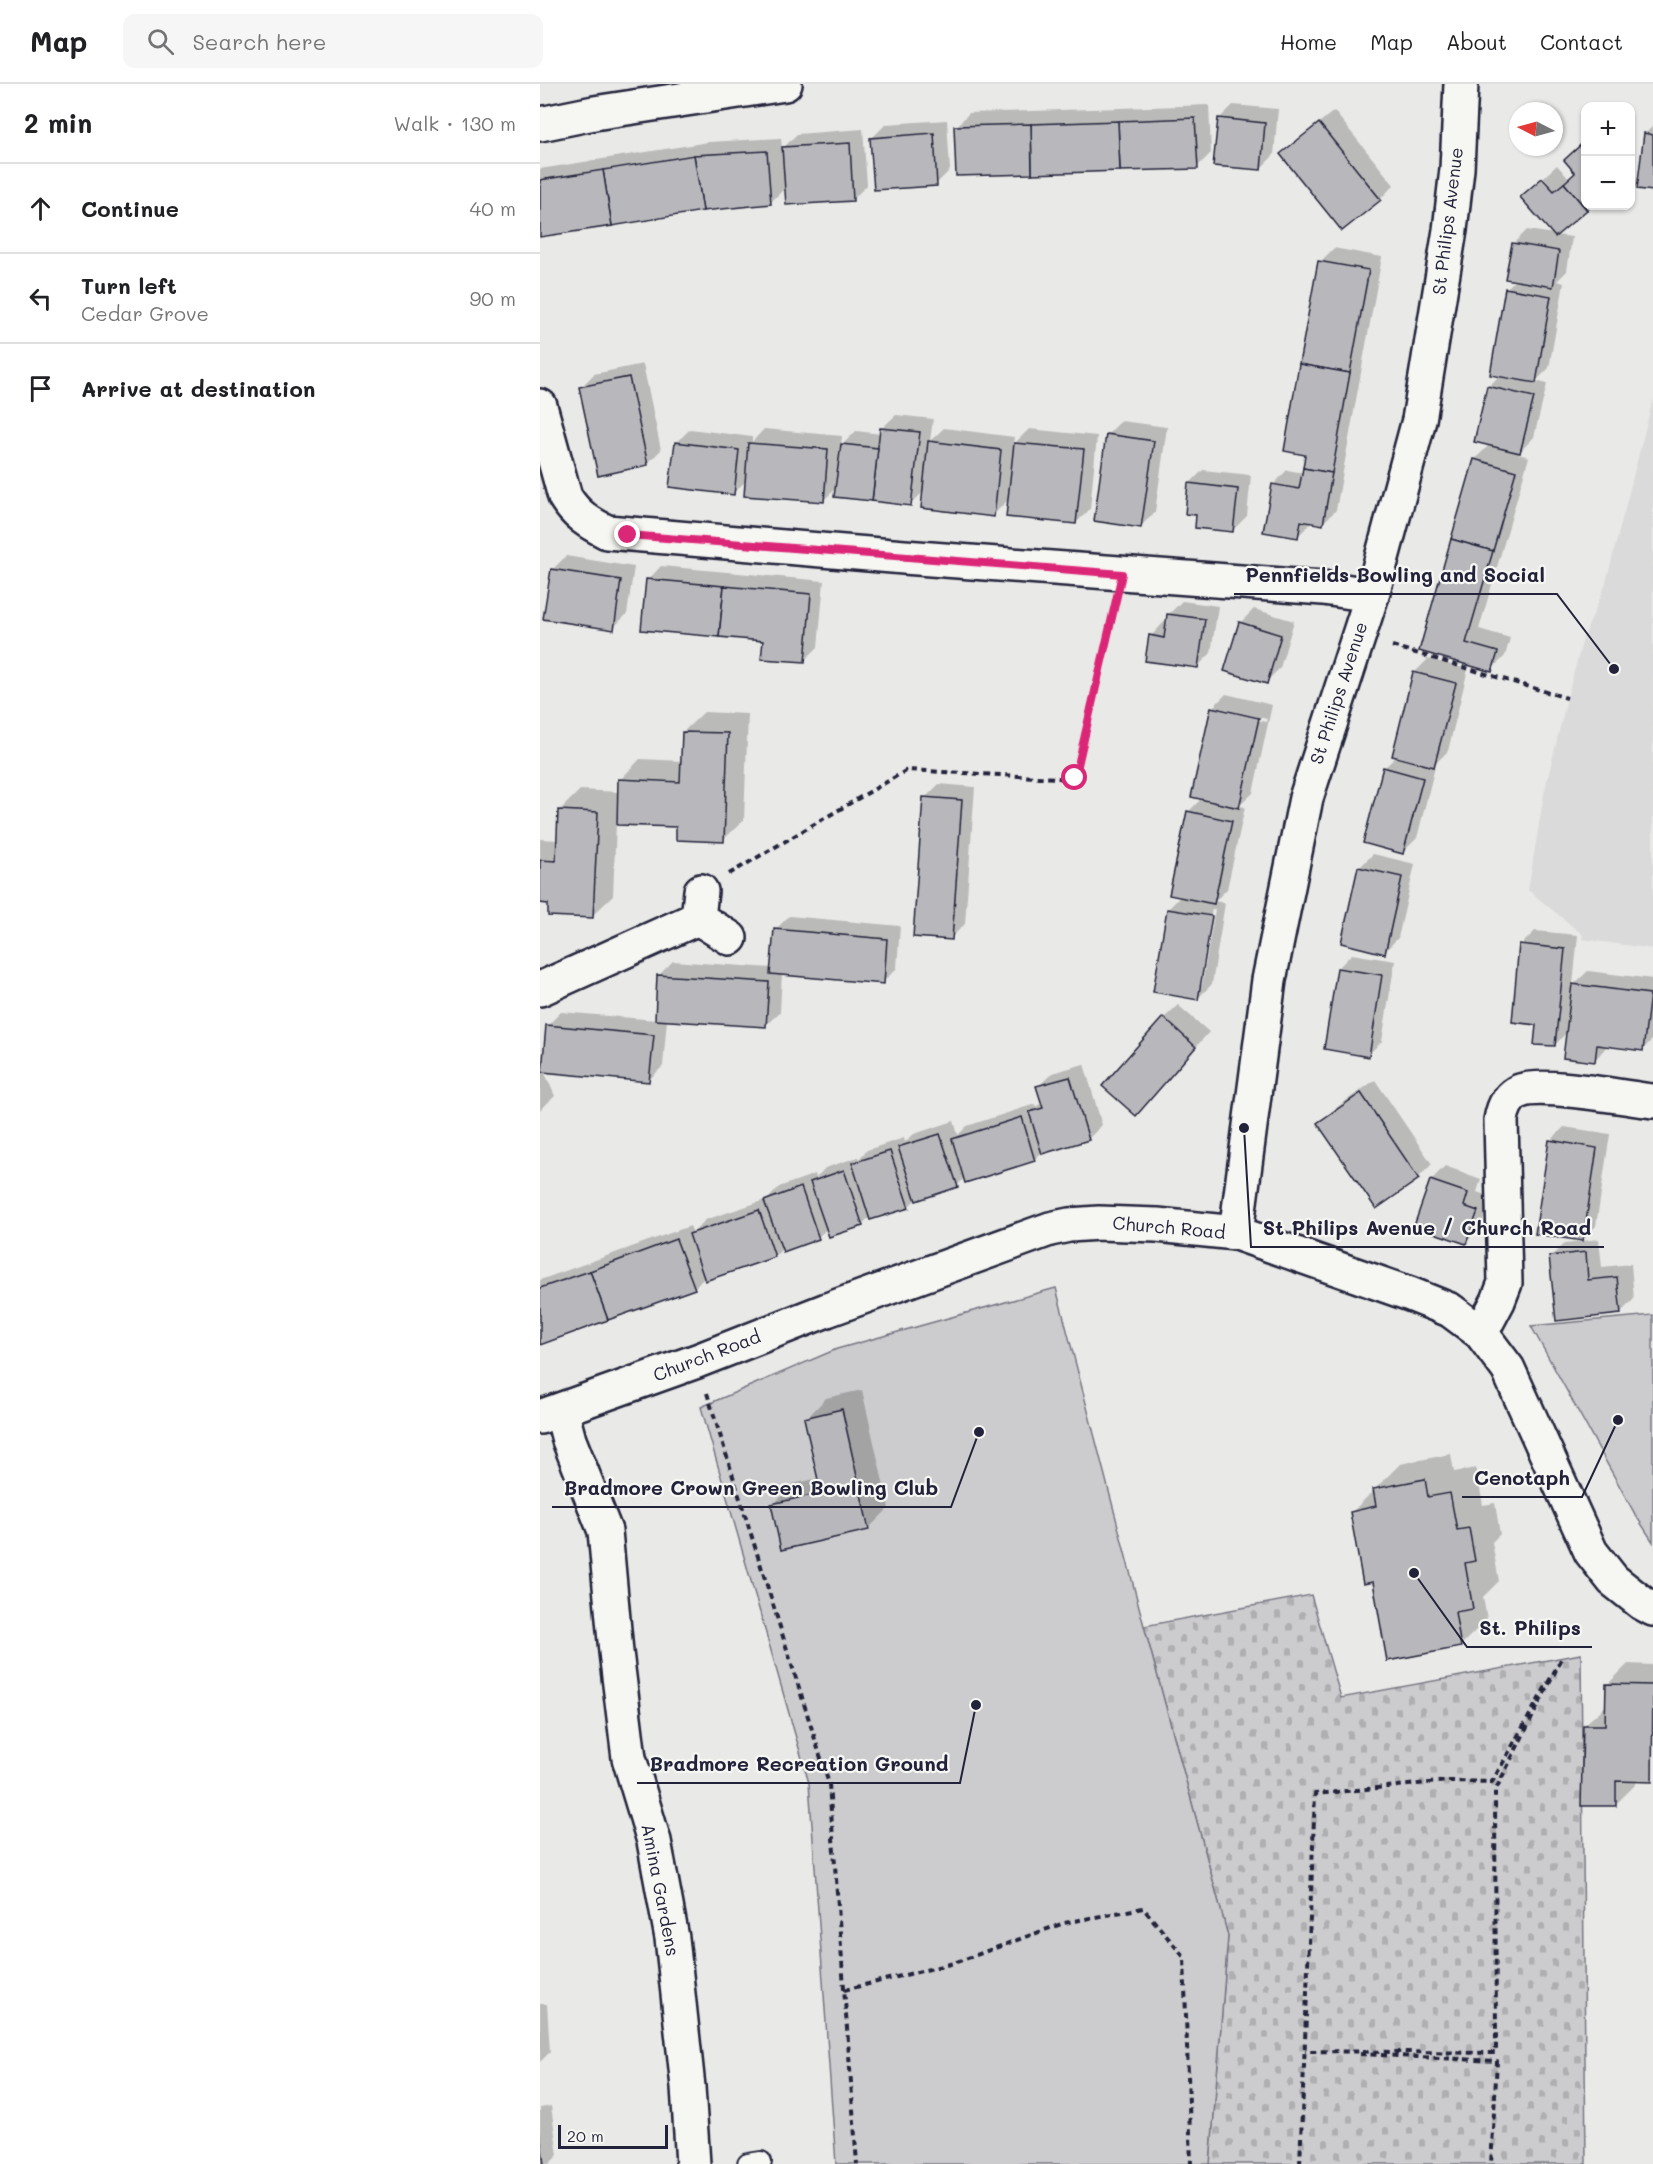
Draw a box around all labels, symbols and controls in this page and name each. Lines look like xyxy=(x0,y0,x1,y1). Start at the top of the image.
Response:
search box xyxy=(123,14,543,68)
text: Map xyxy=(30,23,87,59)
icon: search xyxy=(144,25,177,58)
text: Search here xyxy=(192,27,326,56)
text: Home xyxy=(1280,28,1337,55)
text: Map xyxy=(1370,28,1413,55)
text: About xyxy=(1446,28,1507,55)
text: Contact xyxy=(1540,28,1623,55)
north arrow xyxy=(1509,102,1563,156)
map controls xyxy=(1581,102,1635,210)
button: + xyxy=(1581,102,1635,156)
text: 2 min xyxy=(24,106,92,140)
text: Walk · 130 m xyxy=(393,110,516,136)
street label: St Philips Avenue xyxy=(1426,146,1468,296)
button: − xyxy=(1581,156,1635,210)
icon: ahead xyxy=(24,192,57,225)
text: Continue xyxy=(81,194,179,223)
text: 40 m xyxy=(470,195,516,221)
text: Turn left xyxy=(81,271,177,300)
icon: left xyxy=(24,282,57,315)
text: 90 m xyxy=(470,285,516,311)
text: Cedar Grove xyxy=(81,300,209,326)
icon: arrive xyxy=(24,372,57,405)
text: Arrive at destination xyxy=(81,374,316,403)
route end xyxy=(614,521,640,547)
callout: Pennfields Bowling and Social xyxy=(1234,556,1557,594)
text: Pennfields Bowling and Social xyxy=(1245,561,1545,587)
street label: St Philips Avenue xyxy=(1304,618,1372,767)
route start xyxy=(1061,764,1087,790)
callout: St Philips Avenue / Church Road xyxy=(1251,1209,1604,1247)
street label: Church Road xyxy=(1112,1210,1227,1244)
text: St Philips Avenue / Church Road xyxy=(1263,1214,1592,1240)
street label: Church Road xyxy=(649,1324,764,1387)
callout: Cenotaph xyxy=(1462,1459,1582,1497)
text: Cenotaph xyxy=(1474,1464,1570,1490)
callout: Bradmore Crown Green Bowling Club xyxy=(552,1469,951,1507)
text: Bradmore Crown Green Bowling Club xyxy=(564,1474,938,1500)
callout: St. Philips xyxy=(1467,1609,1592,1647)
text: St. Philips xyxy=(1479,1614,1581,1640)
callout: Bradmore Recreation Ground xyxy=(637,1745,960,1783)
text: Bradmore Recreation Ground xyxy=(650,1750,949,1776)
street label: Amina Gardens xyxy=(636,1822,686,1958)
scale bar xyxy=(558,2122,668,2150)
text: 20 m xyxy=(567,2125,604,2146)

